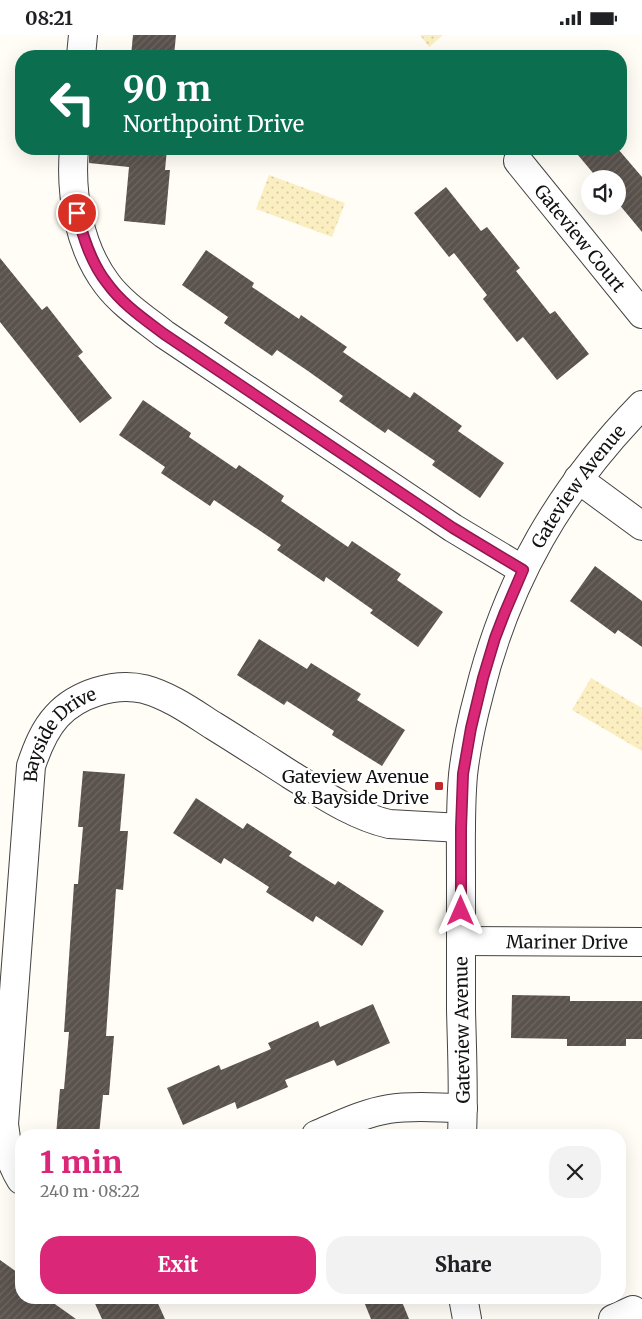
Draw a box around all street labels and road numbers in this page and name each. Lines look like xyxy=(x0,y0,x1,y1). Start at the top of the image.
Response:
street label: Gateview Court xyxy=(530,179,631,297)
street label: Gateview Avenue xyxy=(526,419,630,552)
street label: Bayside Drive xyxy=(18,681,99,783)
street label: Mariner Drive xyxy=(506,930,628,953)
street label: Gateview Avenue xyxy=(449,956,475,1104)

